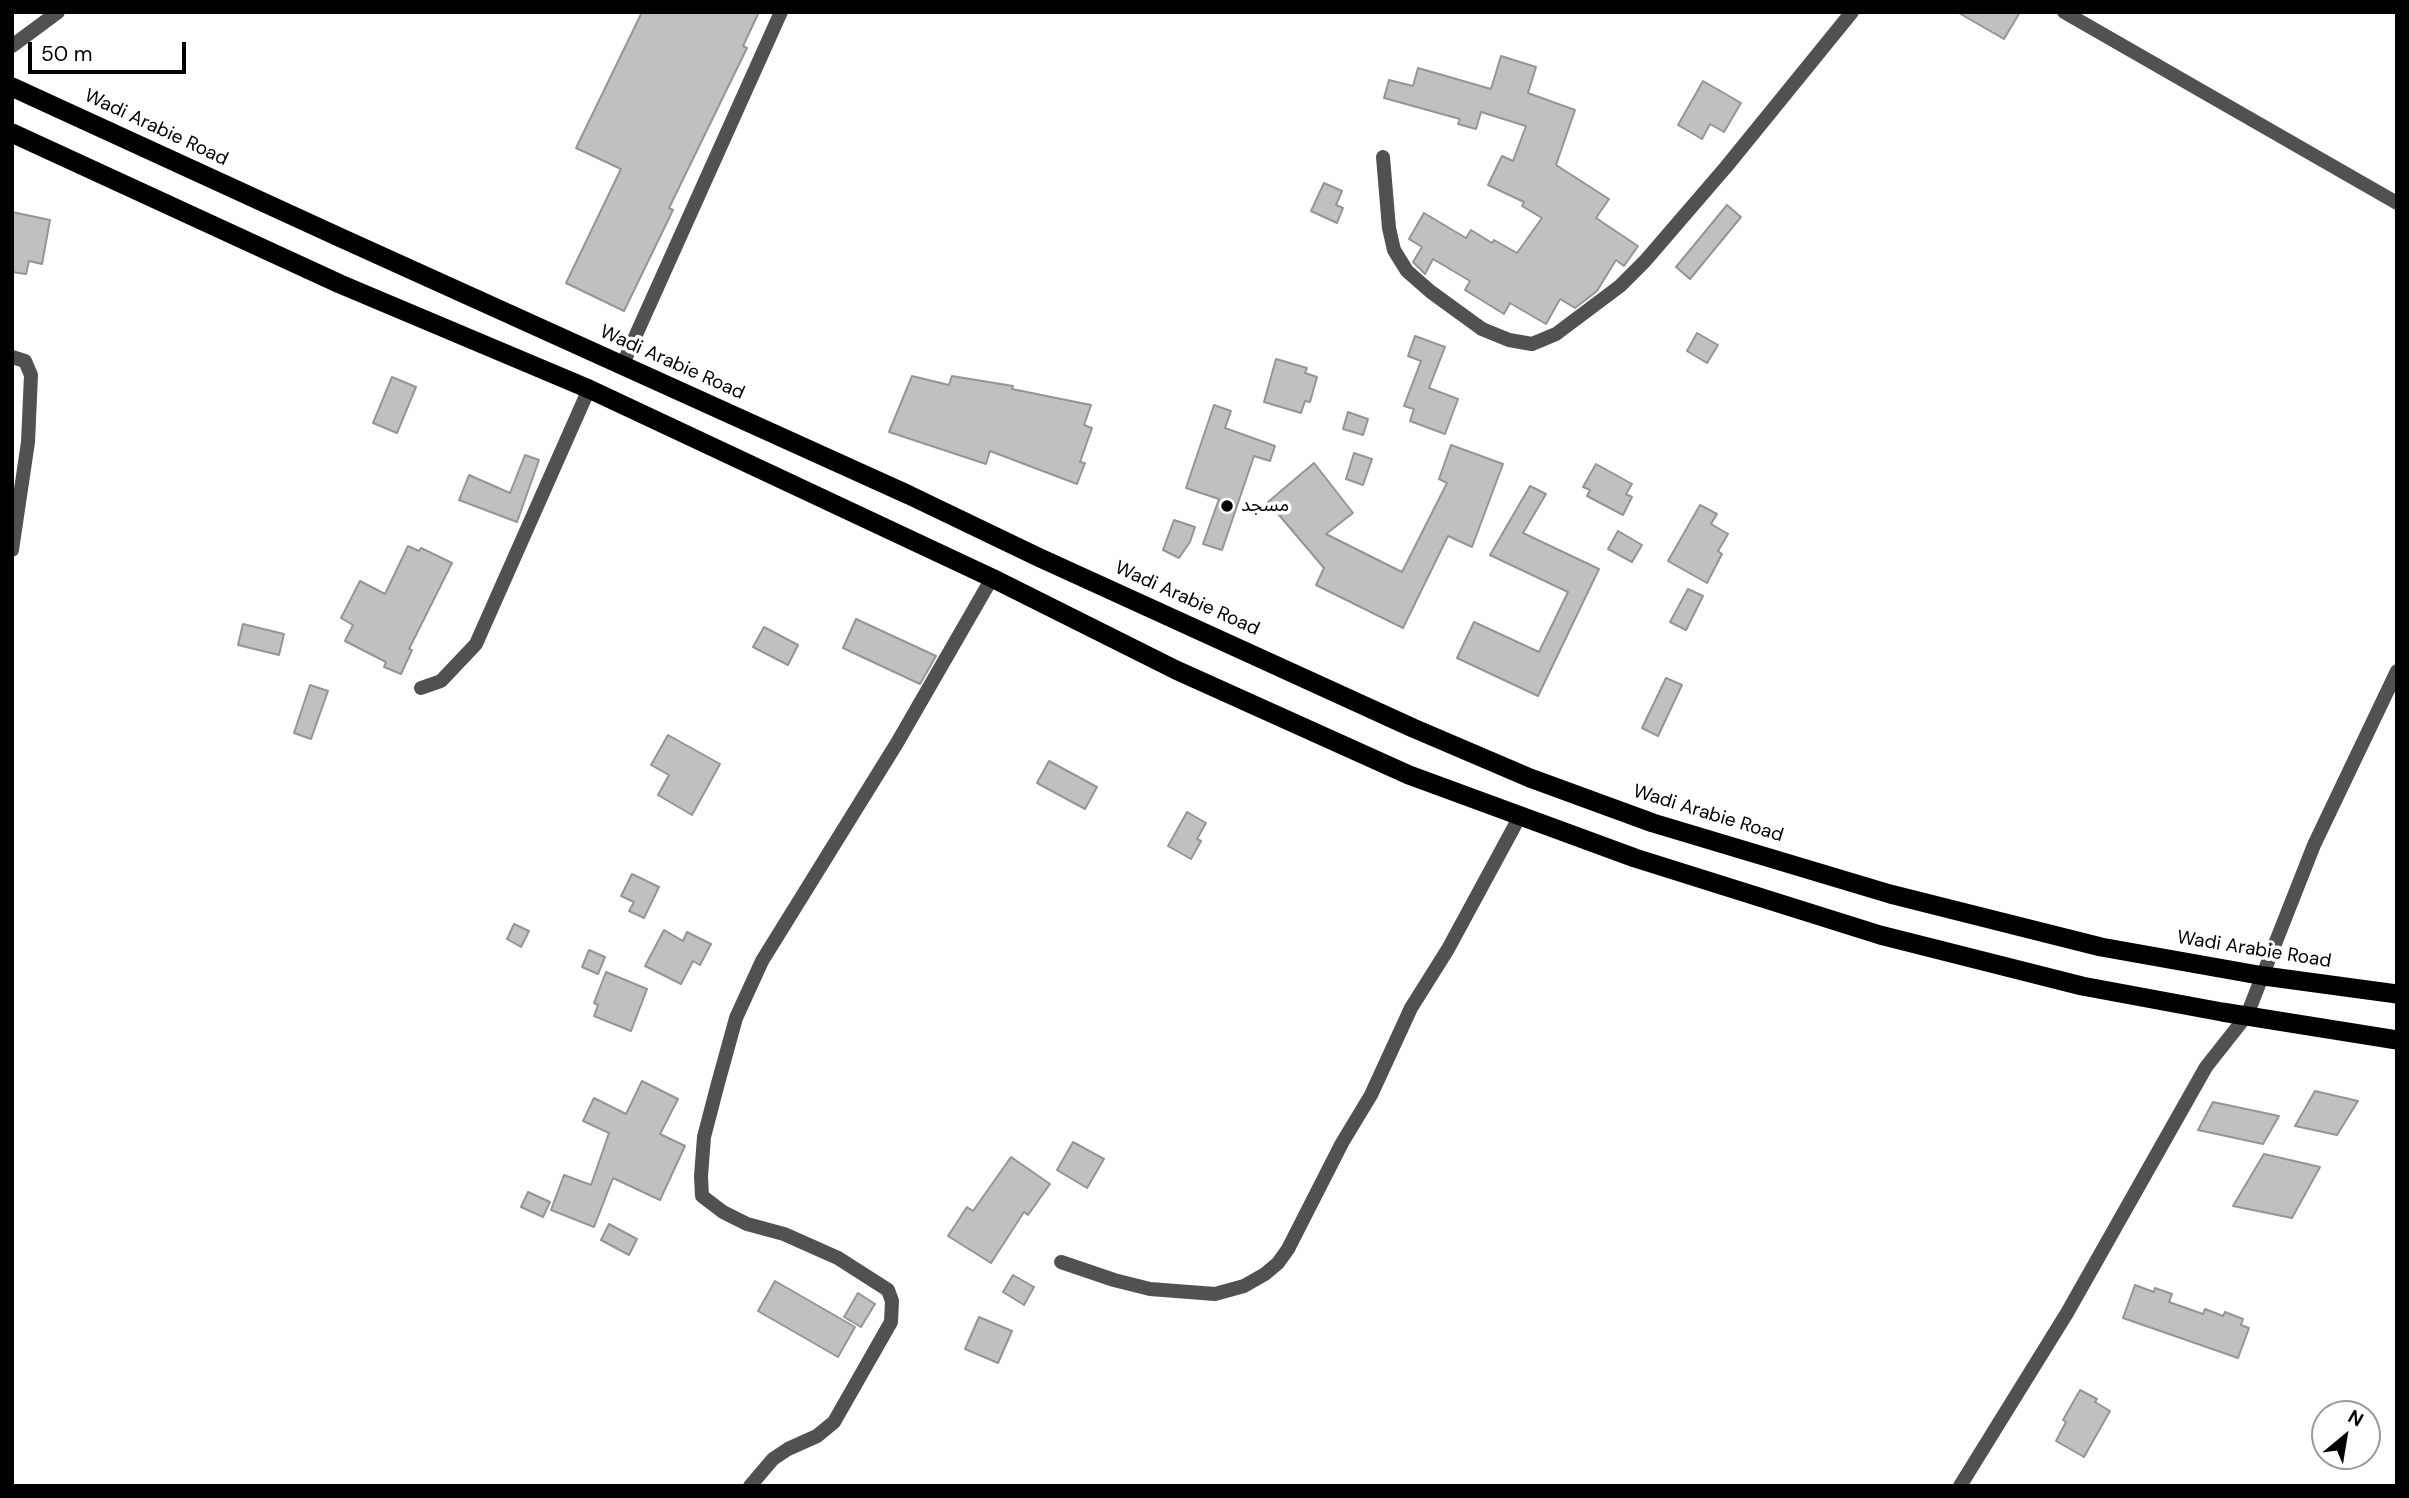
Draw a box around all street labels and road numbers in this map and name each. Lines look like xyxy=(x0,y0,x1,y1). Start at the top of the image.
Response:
street label: Wadi Arabie Road xyxy=(81,85,231,171)
street label: Wadi Arabie Road xyxy=(596,321,748,405)
street label: Wadi Arabie Road xyxy=(1111,557,1263,641)
street label: Wadi Arabie Road xyxy=(1630,780,1786,848)
street label: Wadi Arabie Road xyxy=(2175,927,2333,973)

